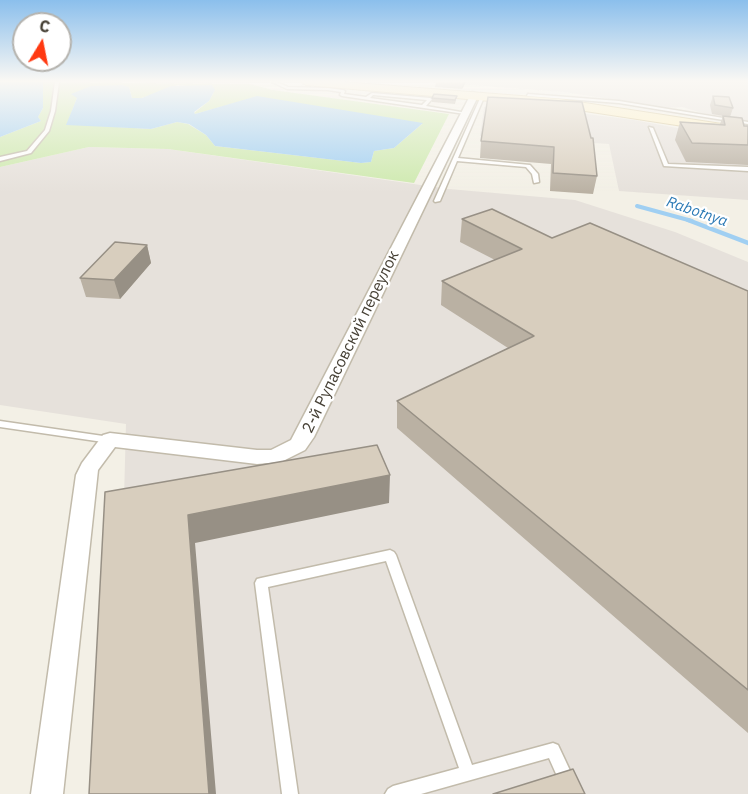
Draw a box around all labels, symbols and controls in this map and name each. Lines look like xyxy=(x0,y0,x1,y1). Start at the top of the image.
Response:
north arrow xyxy=(12,12,72,72)
text: С xyxy=(38,15,52,37)
water label: Rabotnya xyxy=(664,193,730,231)
street label: 2-й Рупасовский переулок xyxy=(298,248,404,436)

